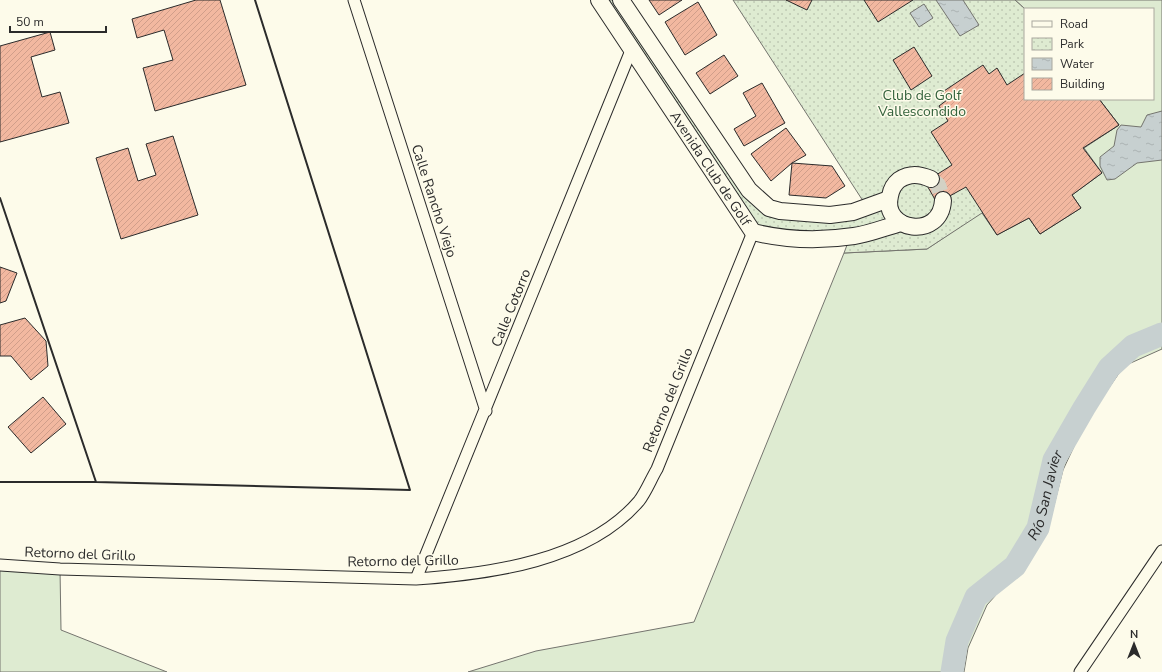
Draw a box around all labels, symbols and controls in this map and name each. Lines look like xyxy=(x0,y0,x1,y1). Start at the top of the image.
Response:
scale bar xyxy=(10,8,106,34)
legend xyxy=(1024,8,1154,100)
text: 50 m xyxy=(16,14,44,30)
text: Road xyxy=(1060,16,1088,32)
text: Park xyxy=(1060,36,1085,52)
text: Water xyxy=(1060,56,1094,72)
text: Building xyxy=(1060,76,1105,92)
park label: Club de Golf Vallescondido xyxy=(877,86,966,121)
street label: Avenida Club de Golf xyxy=(666,107,756,230)
street label: Calle Rancho Viejo xyxy=(407,142,461,260)
street label: Calle Cotorro xyxy=(487,266,535,350)
street label: Retorno del Grillo xyxy=(638,345,698,455)
water label: Río San Javier xyxy=(1023,446,1068,544)
street label: Retorno del Grillo xyxy=(24,543,136,565)
street label: Retorno del Grillo xyxy=(347,551,459,571)
north arrow xyxy=(1114,624,1154,664)
text: N xyxy=(1130,627,1138,642)

